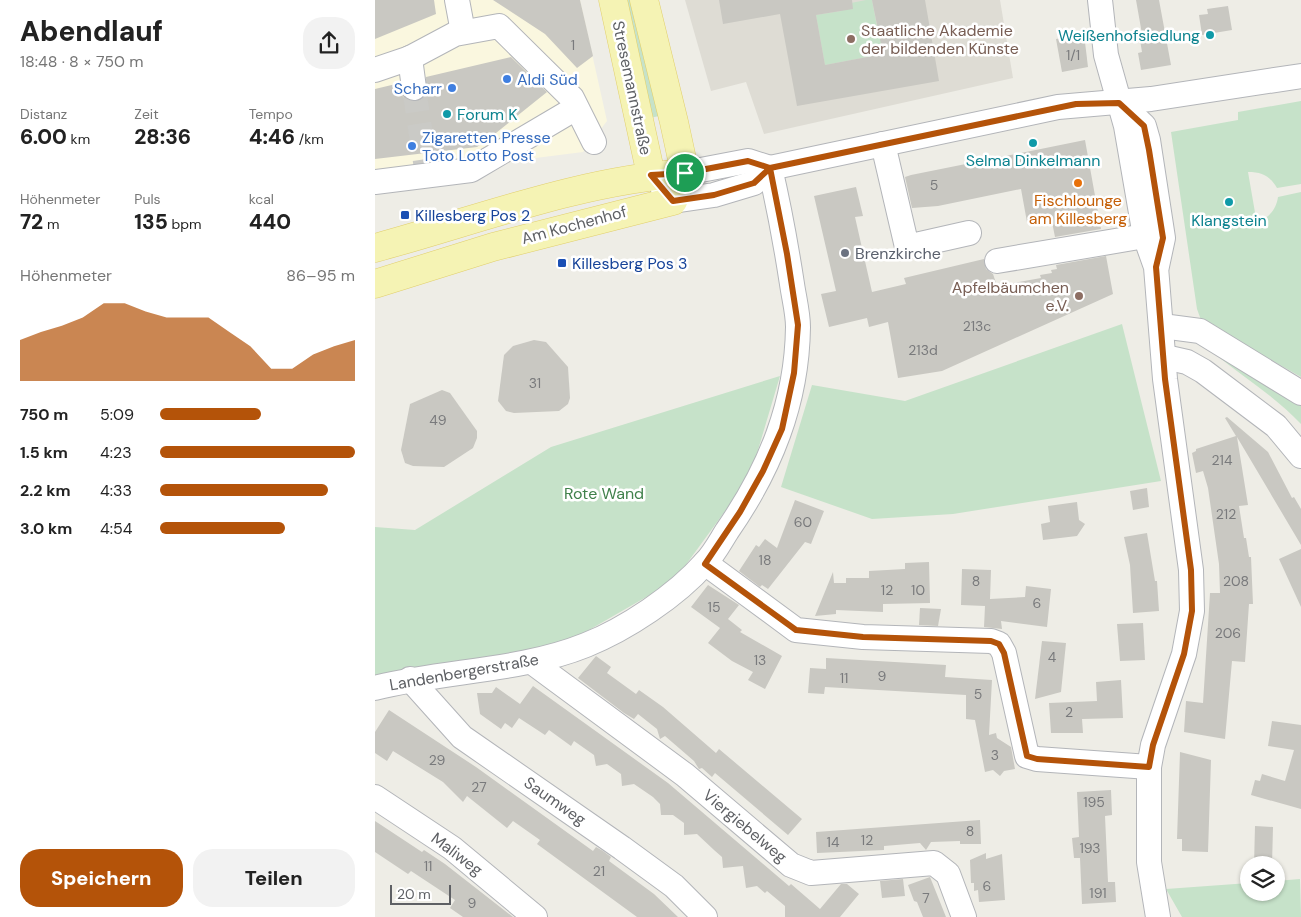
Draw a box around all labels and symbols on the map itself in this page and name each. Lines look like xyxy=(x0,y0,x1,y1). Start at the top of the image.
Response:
street label: Stresemannstraße xyxy=(608,19,656,157)
place label: Staatliche Akademie der bildenden Künste xyxy=(861,20,1019,59)
place label: Weißenhofsiedlung xyxy=(1058,25,1200,46)
marker: Weißenhofsiedlung xyxy=(1204,29,1216,41)
marker: Staatliche Akademie der bildenden Künste xyxy=(845,33,857,45)
house number: 1 xyxy=(571,36,575,54)
house number: 1/1 xyxy=(1066,46,1080,64)
place label: Aldi Süd xyxy=(517,69,578,90)
marker: Aldi Süd xyxy=(501,73,513,85)
place label: Scharr xyxy=(394,78,442,99)
marker: Scharr xyxy=(446,82,458,94)
place label: Forum K xyxy=(457,104,518,125)
marker: Forum K xyxy=(441,108,453,120)
place label: Zigaretten Presse Toto Lotto Post xyxy=(422,127,551,166)
marker: Selma Dinkelmann xyxy=(1027,137,1039,149)
marker: Zigaretten Presse Toto Lotto Post xyxy=(406,140,418,152)
place label: Selma Dinkelmann xyxy=(966,150,1100,171)
pin xyxy=(664,152,706,194)
house number: 5 xyxy=(930,176,938,194)
marker: Fischlounge am Killesberg xyxy=(1072,177,1084,189)
place label: Fischlounge am Killesberg xyxy=(1029,190,1127,229)
marker: Klangstein xyxy=(1223,196,1235,208)
street label: Am Kochenhof xyxy=(519,201,629,249)
place label: Killesberg Pos 2 xyxy=(415,205,530,226)
marker: Killesberg Pos 2 xyxy=(399,209,411,221)
place label: Klangstein xyxy=(1191,210,1267,231)
place label: Brenzkirche xyxy=(855,243,941,264)
marker: Brenzkirche xyxy=(839,247,851,259)
place label: Killesberg Pos 3 xyxy=(572,253,688,274)
marker: Killesberg Pos 3 xyxy=(556,257,568,269)
place label: Apfelbäumchen e.V. xyxy=(952,277,1069,316)
marker: Apfelbäumchen e.V. xyxy=(1073,290,1085,302)
house number: 213c xyxy=(963,317,991,335)
house number: 213d xyxy=(908,341,938,359)
house number: 31 xyxy=(529,374,541,392)
house number: 49 xyxy=(429,411,447,429)
house number: 214 xyxy=(1212,451,1233,469)
park label: Rote Wand xyxy=(564,483,644,504)
house number: 212 xyxy=(1216,505,1236,523)
house number: 60 xyxy=(794,513,812,531)
house number: 18 xyxy=(759,551,771,569)
house number: 8 xyxy=(972,572,980,590)
house number: 208 xyxy=(1223,572,1249,590)
house number: 12 xyxy=(881,581,893,599)
house number: 10 xyxy=(911,581,925,599)
house number: 6 xyxy=(1033,594,1041,612)
house number: 15 xyxy=(708,598,720,616)
house number: 206 xyxy=(1215,624,1241,642)
house number: 4 xyxy=(1048,648,1057,666)
street label: Landenbergerstraße xyxy=(388,649,540,695)
house number: 13 xyxy=(754,651,766,669)
house number: 9 xyxy=(878,667,887,685)
house number: 11 xyxy=(840,669,848,687)
house number: 5 xyxy=(974,685,982,703)
house number: 2 xyxy=(1065,703,1073,721)
house number: 3 xyxy=(991,746,999,764)
house number: 29 xyxy=(429,751,446,769)
street label: Saumweg xyxy=(520,772,590,830)
house number: 27 xyxy=(471,778,487,796)
street label: Viergiebelweg xyxy=(699,785,792,867)
house number: 195 xyxy=(1083,793,1105,811)
house number: 8 xyxy=(966,822,974,840)
street label: Maliweg xyxy=(427,828,487,880)
house number: 12 xyxy=(861,831,873,849)
house number: 14 xyxy=(827,833,840,851)
house number: 193 xyxy=(1079,839,1101,857)
house number: 11 xyxy=(424,857,432,875)
house number: 21 xyxy=(593,862,605,880)
house number: 6 xyxy=(983,877,991,895)
scale bar xyxy=(390,882,451,905)
house number: 191 xyxy=(1089,884,1107,902)
house number: 7 xyxy=(922,889,930,907)
house number: 9 xyxy=(468,894,477,912)

